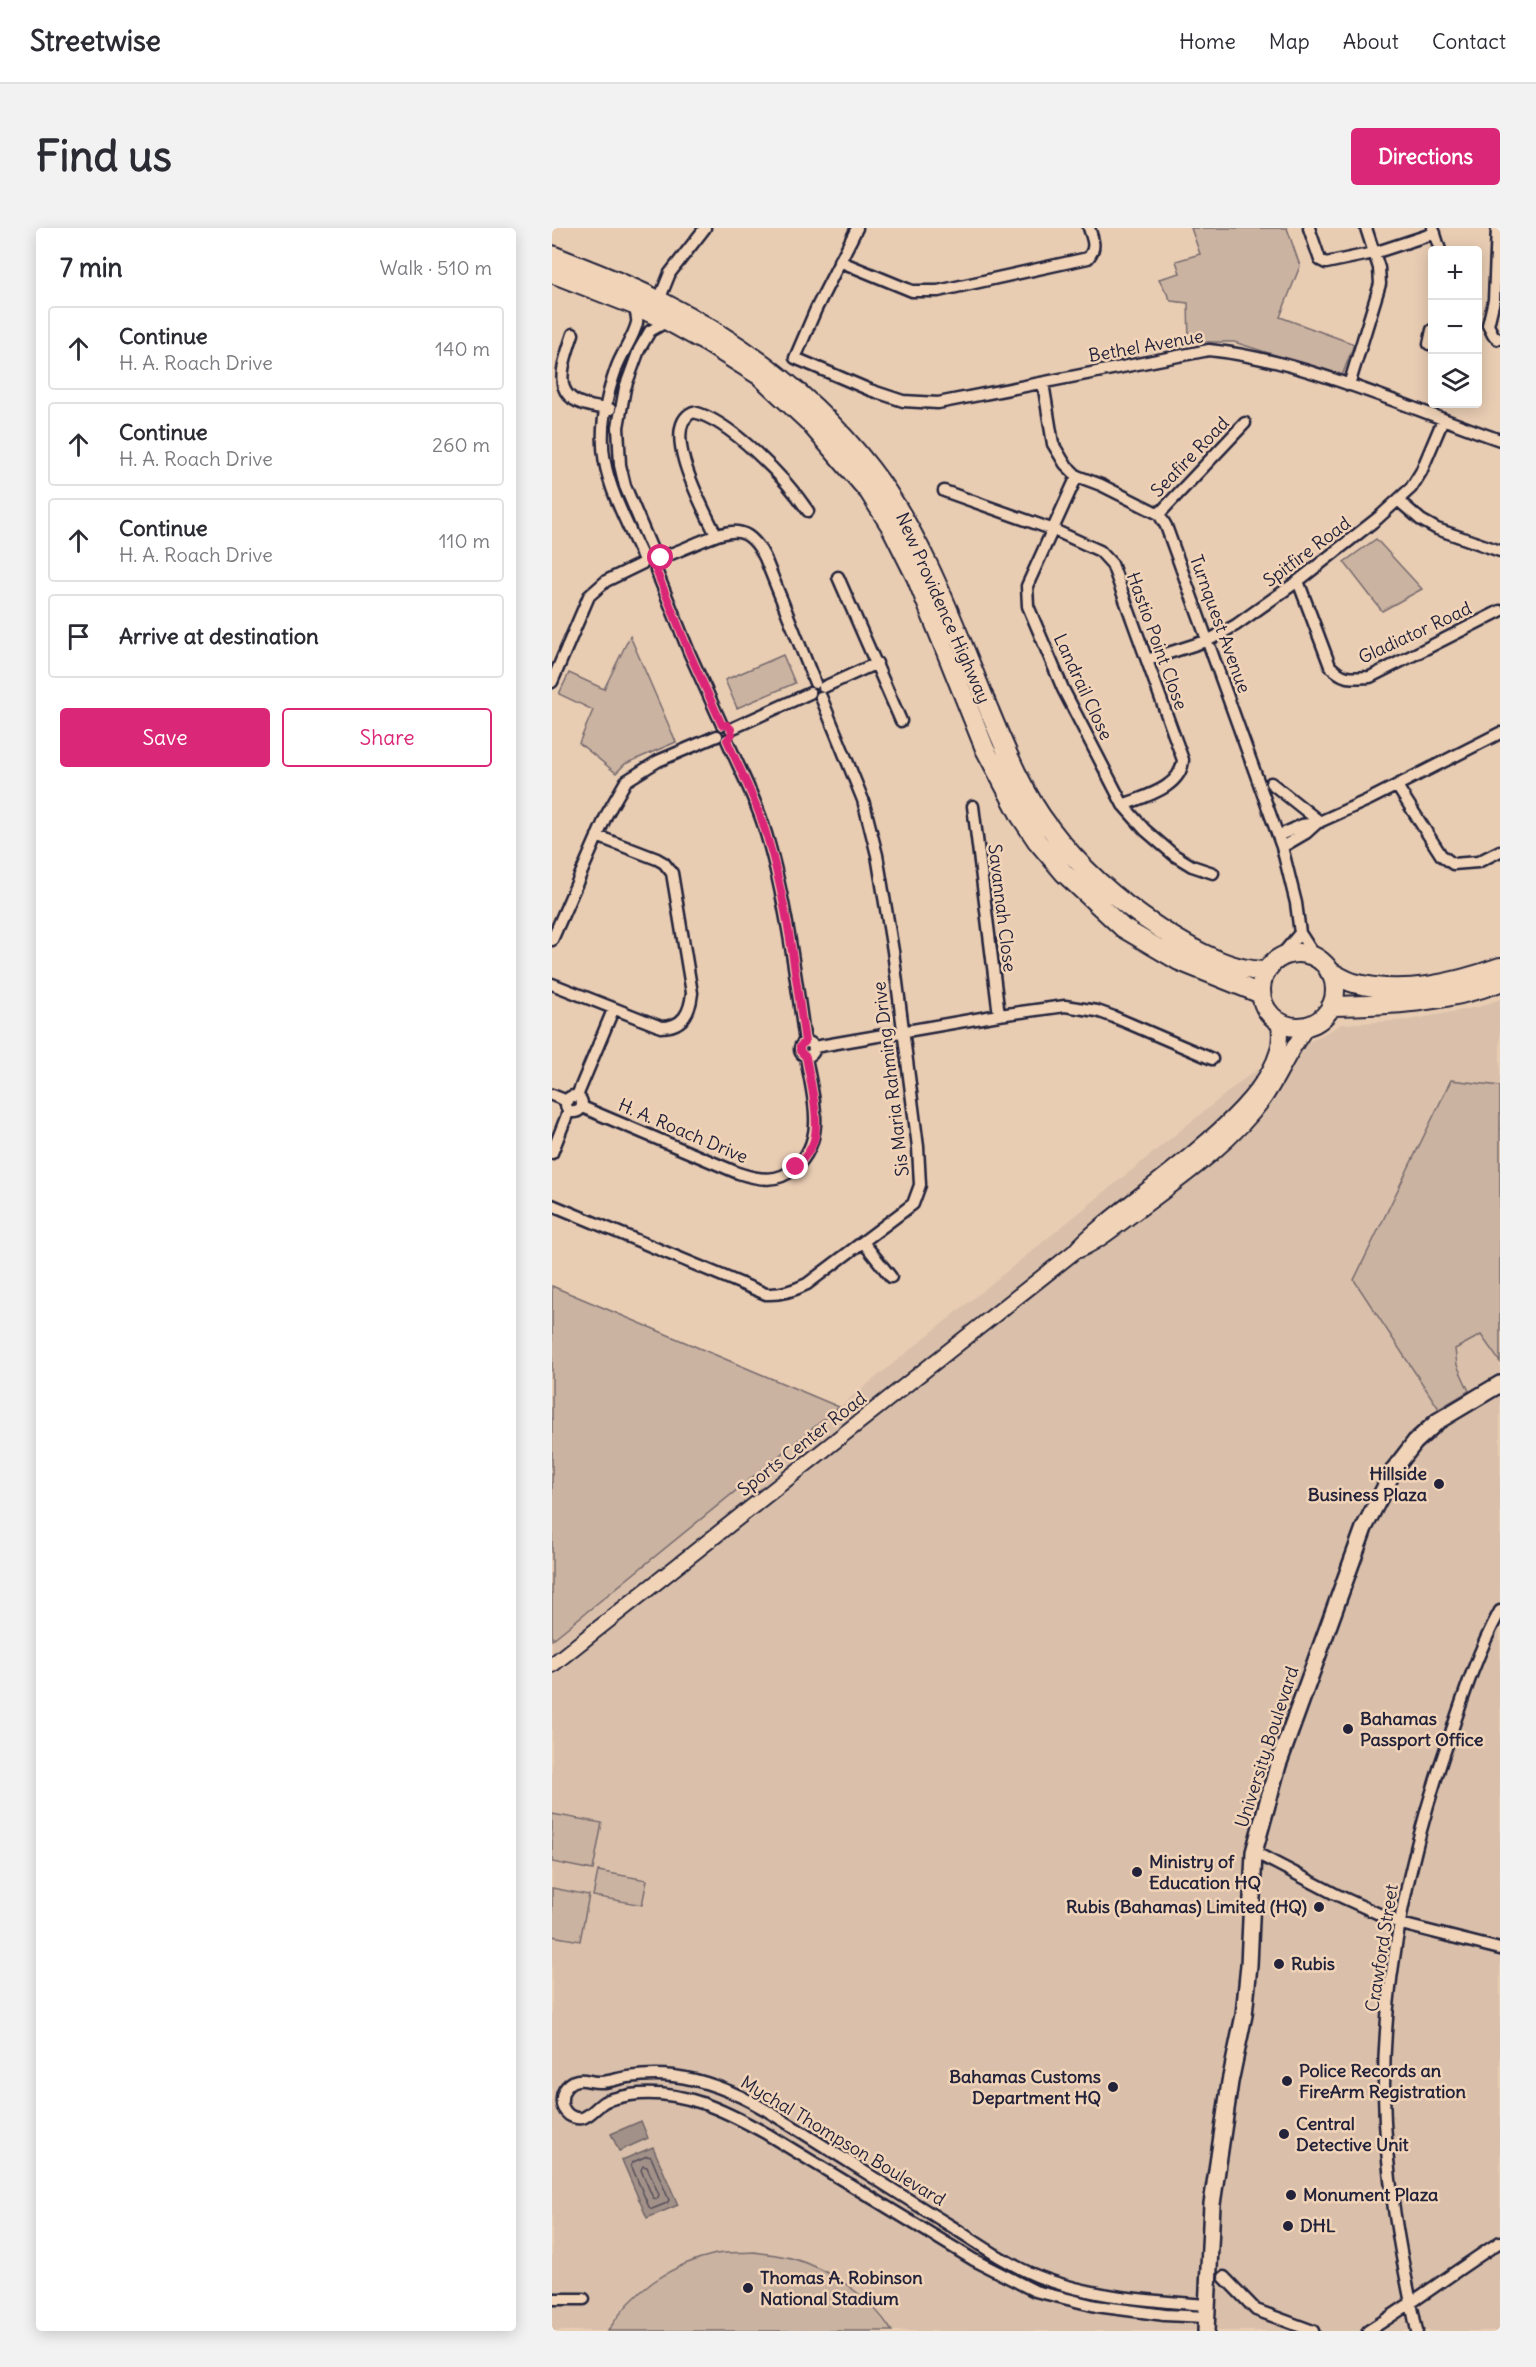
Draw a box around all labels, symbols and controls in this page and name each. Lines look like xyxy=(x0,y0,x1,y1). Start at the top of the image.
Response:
text: Streetwise xyxy=(30,23,161,59)
text: Home xyxy=(1179,28,1236,55)
text: Map xyxy=(1269,28,1310,55)
text: About xyxy=(1343,28,1399,55)
text: Contact xyxy=(1432,28,1506,55)
button: Directions xyxy=(1351,128,1500,185)
text: Find us xyxy=(36,130,172,182)
map controls xyxy=(1428,246,1482,408)
button: + xyxy=(1428,246,1482,300)
text: 7 min xyxy=(60,251,123,284)
text: Walk · 510 m xyxy=(380,255,492,280)
button: − xyxy=(1428,300,1482,354)
text: Continue xyxy=(119,322,208,350)
street label: Bethel Avenue xyxy=(1087,324,1205,367)
icon: ahead xyxy=(62,332,95,365)
text: 140 m xyxy=(435,336,490,361)
text: H. A. Roach Drive xyxy=(119,350,273,375)
button: layers xyxy=(1428,354,1482,408)
street label: Seafire Road xyxy=(1146,411,1234,502)
text: Continue xyxy=(119,418,208,446)
icon: ahead xyxy=(62,428,95,461)
text: 260 m xyxy=(432,432,490,457)
text: H. A. Roach Drive xyxy=(119,446,273,471)
street label: New Providence Highway xyxy=(891,509,996,707)
street label: Spitfire Road xyxy=(1259,511,1355,592)
text: Continue xyxy=(119,514,208,542)
icon: ahead xyxy=(62,524,95,557)
text: 110 m xyxy=(439,528,490,553)
text: H. A. Roach Drive xyxy=(119,542,273,567)
route start xyxy=(647,544,673,570)
street label: Turnquest Avenue xyxy=(1185,552,1256,696)
street label: Hastio Point Close xyxy=(1122,569,1193,713)
street label: Gladiator Road xyxy=(1355,596,1475,669)
icon: arrive xyxy=(62,620,95,653)
text: Arrive at destination xyxy=(119,622,319,650)
street label: Landrail Close xyxy=(1049,630,1118,744)
button: Save xyxy=(60,708,270,767)
button: Share xyxy=(282,708,492,767)
street label: Savannah Close xyxy=(983,843,1022,973)
street label: Sis Maria Rahming Drive xyxy=(867,980,914,1178)
street label: H. A. Roach Drive xyxy=(615,1093,751,1168)
route end xyxy=(782,1153,808,1179)
street label: Sports Center Road xyxy=(733,1386,871,1501)
place label: Hillside Business Plaza xyxy=(1308,1462,1427,1506)
marker: Hillside Business Plaza xyxy=(1432,1477,1446,1491)
street label: University Boulevard xyxy=(1230,1663,1304,1830)
place label: Bahamas Passport Office xyxy=(1360,1707,1484,1751)
marker: Bahamas Passport Office xyxy=(1341,1722,1355,1736)
place label: Ministry of Education HQ xyxy=(1149,1850,1261,1894)
marker: Ministry of Education HQ xyxy=(1130,1865,1144,1879)
street label: Crawford Street xyxy=(1360,1882,1403,2014)
place label: Rubis (Bahamas) Limited (HQ) xyxy=(1066,1895,1307,1918)
marker: Rubis (Bahamas) Limited (HQ) xyxy=(1312,1900,1326,1914)
place label: Rubis xyxy=(1291,1952,1335,1975)
marker: Rubis xyxy=(1272,1957,1286,1971)
place label: Police Records an FireArm Registration xyxy=(1299,2059,1466,2103)
place label: Bahamas Customs Department HQ xyxy=(949,2065,1101,2109)
street label: Mychal Thompson Boulevard xyxy=(737,2070,950,2211)
marker: Police Records an FireArm Registration xyxy=(1280,2074,1294,2088)
marker: Bahamas Customs Department HQ xyxy=(1106,2080,1120,2094)
place label: Central Detective Unit xyxy=(1296,2112,1410,2156)
marker: Central Detective Unit xyxy=(1277,2127,1291,2141)
place label: Monument Plaza xyxy=(1303,2183,1438,2206)
marker: Monument Plaza xyxy=(1284,2188,1298,2202)
place label: DHL xyxy=(1300,2214,1336,2237)
marker: DHL xyxy=(1281,2219,1295,2233)
place label: Thomas A. Robinson National Stadium xyxy=(760,2266,923,2310)
marker: Thomas A. Robinson National Stadium xyxy=(741,2281,755,2295)

